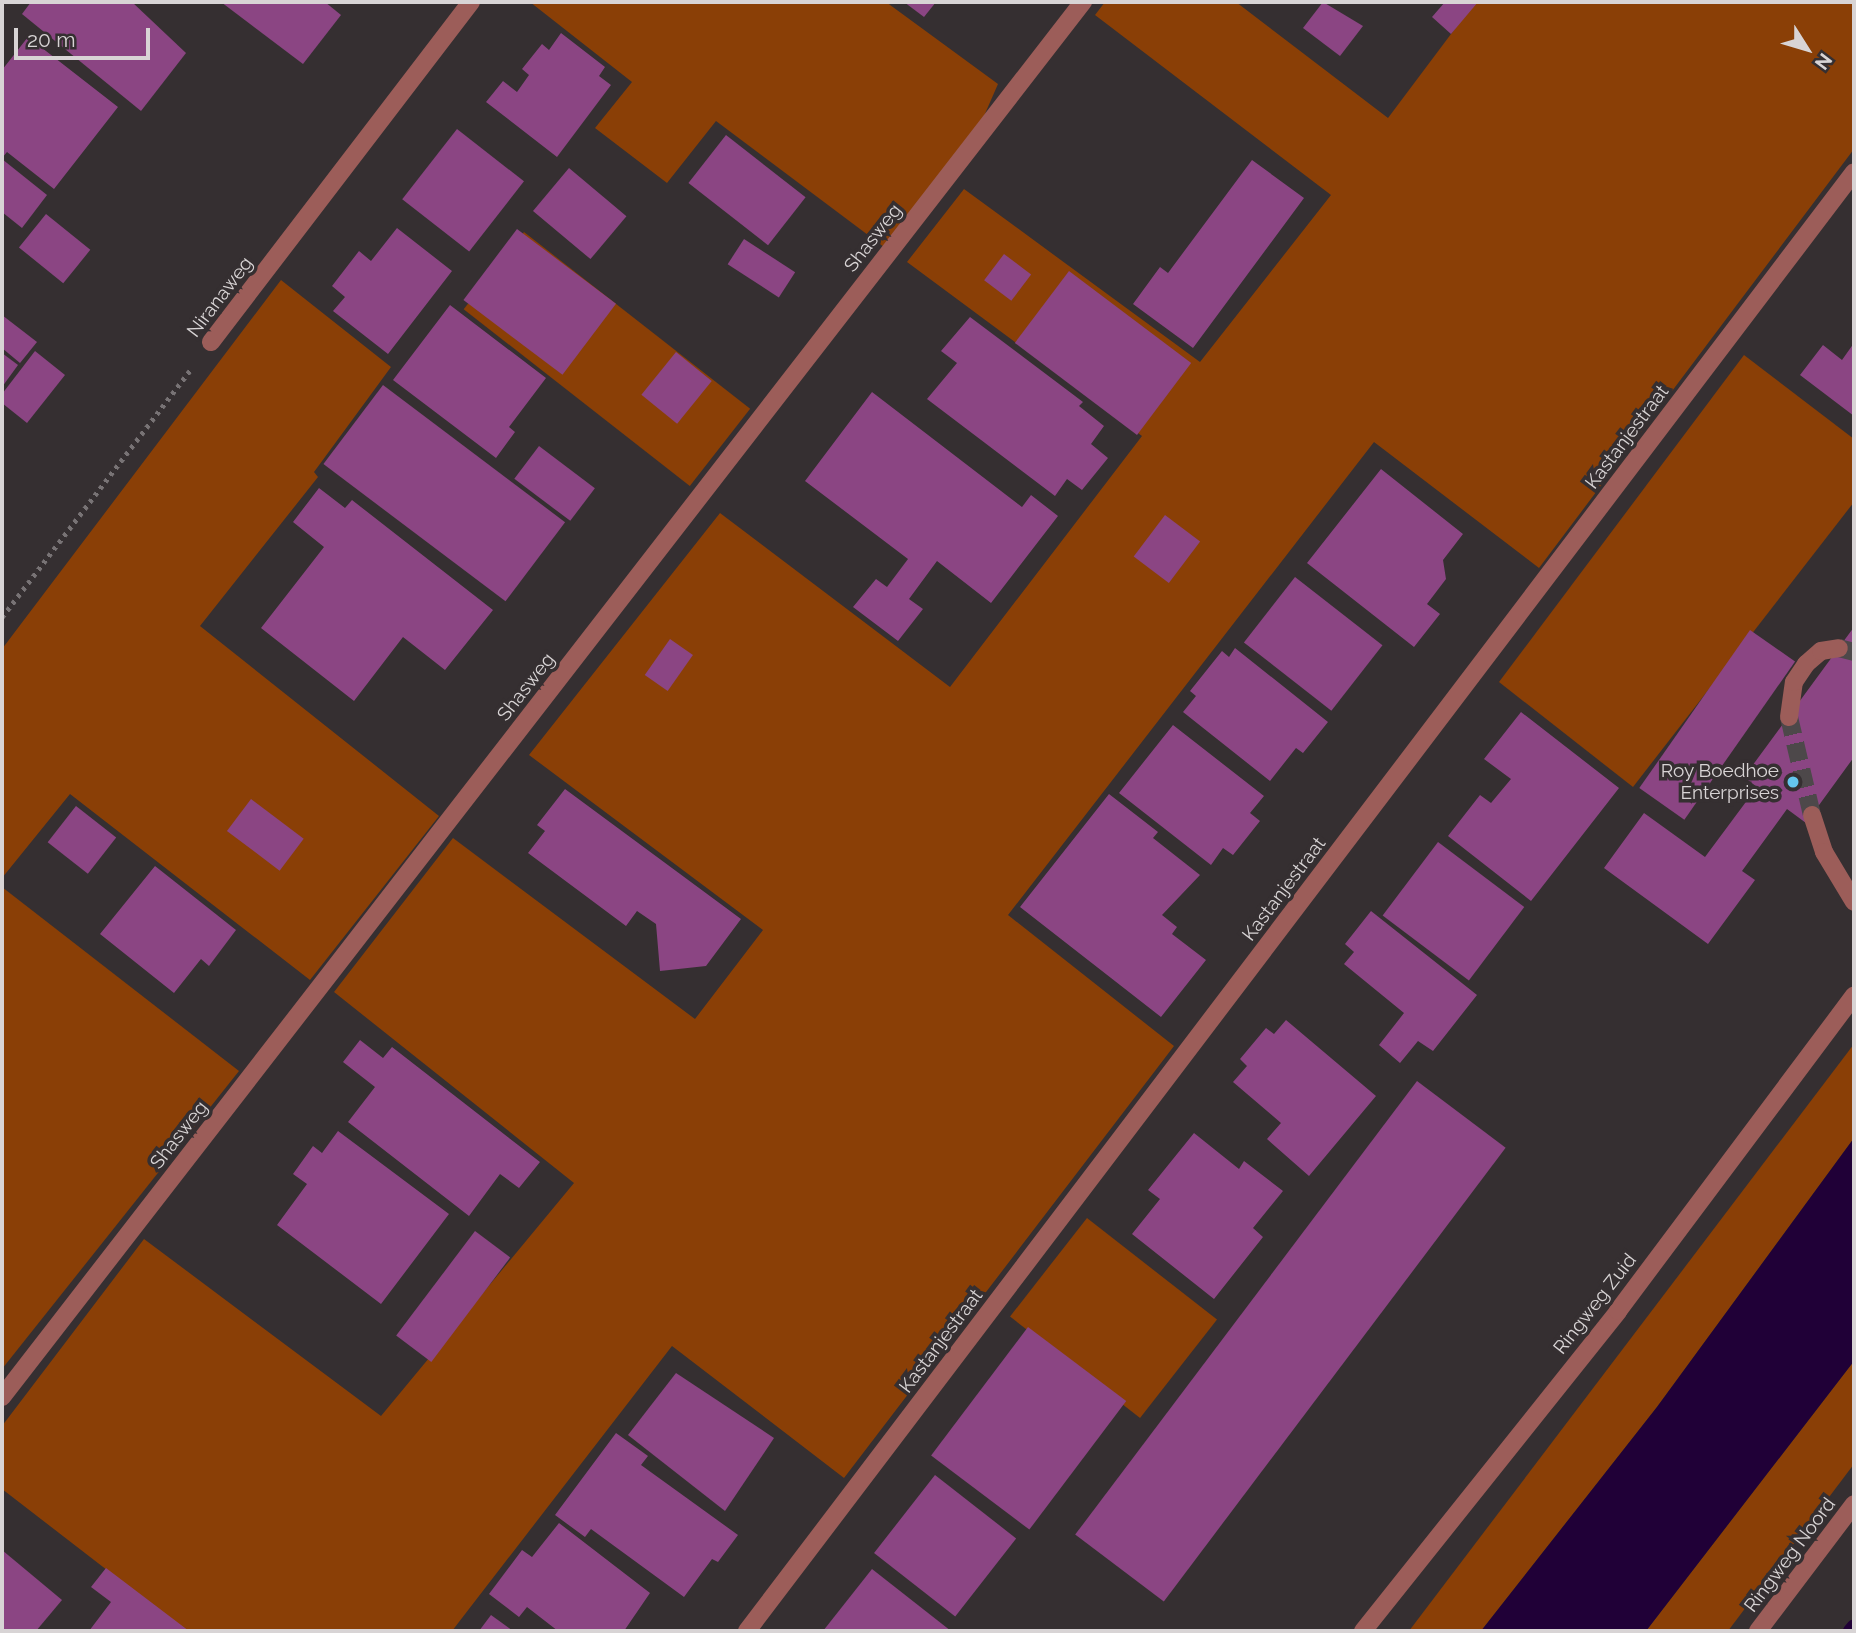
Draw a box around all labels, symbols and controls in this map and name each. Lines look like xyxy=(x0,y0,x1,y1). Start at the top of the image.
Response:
scale bar xyxy=(18,14,154,58)
north arrow xyxy=(1772,14,1842,84)
text: 20 m xyxy=(27,27,75,52)
text: N xyxy=(1811,49,1837,74)
street label: Shasweg xyxy=(839,199,907,277)
street label: Niranaweg xyxy=(182,252,258,342)
street label: Kastanjestraat xyxy=(1581,381,1673,493)
street label: Shasweg xyxy=(492,648,560,726)
place label: Roy Boedhoe Enterprises xyxy=(1660,760,1779,804)
marker: Roy Boedhoe Enterprises xyxy=(1785,774,1801,790)
street label: Kastanjestraat xyxy=(1238,833,1330,945)
street label: Shasweg xyxy=(145,1096,213,1174)
street label: Ringweg Zuid xyxy=(1549,1249,1641,1359)
street label: Kastanjestraat xyxy=(895,1285,987,1397)
street label: Ringweg Noord xyxy=(1740,1493,1840,1617)

